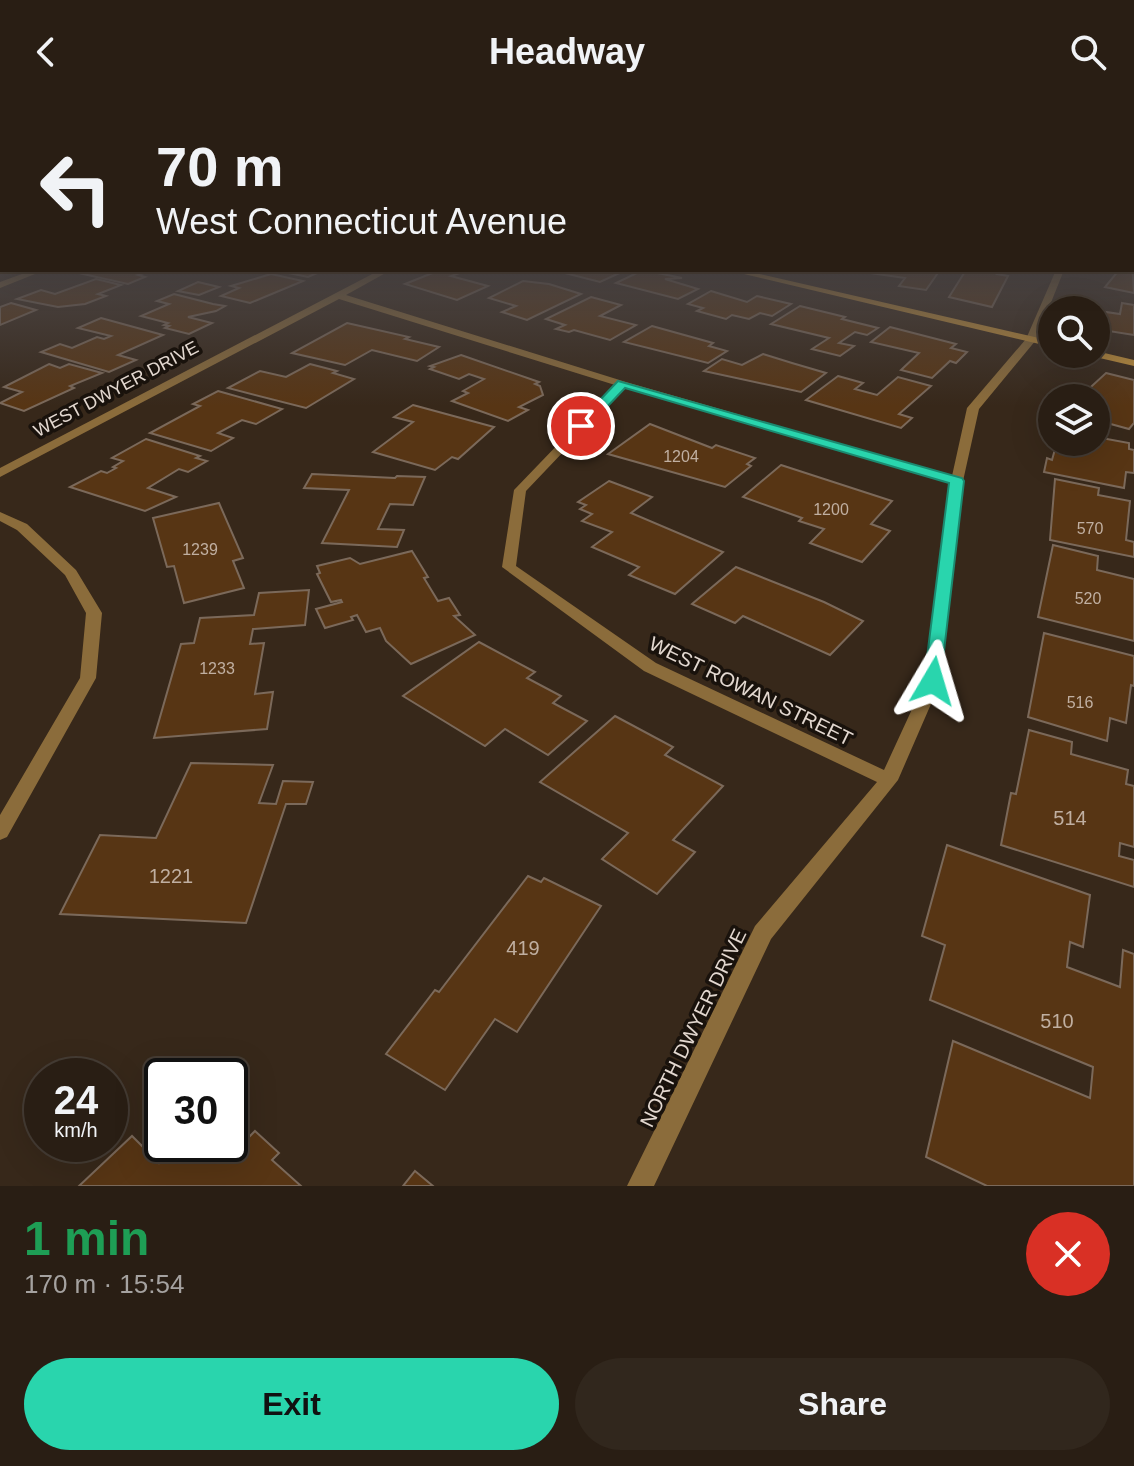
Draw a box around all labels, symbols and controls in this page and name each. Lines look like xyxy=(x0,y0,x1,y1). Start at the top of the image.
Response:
icon: back xyxy=(24,30,68,74)
icon: search xyxy=(1066,30,1110,74)
text: Headway xyxy=(489,31,645,72)
text: 70 m xyxy=(156,135,284,198)
icon: left xyxy=(24,136,128,240)
text: West Connecticut Avenue xyxy=(156,201,567,242)
map controls xyxy=(1038,296,1110,456)
button: search xyxy=(1038,296,1110,368)
street label: WEST DWYER DRIVE xyxy=(30,337,202,441)
button: layers xyxy=(1038,384,1110,456)
pin xyxy=(547,392,615,460)
icon: arrive xyxy=(559,404,603,448)
house number: 1204 xyxy=(663,448,699,465)
house number: 1200 xyxy=(813,501,849,518)
house number: 570 xyxy=(1077,520,1103,537)
house number: 1239 xyxy=(182,541,218,558)
house number: 520 xyxy=(1075,590,1101,607)
street label: WEST ROWAN STREET xyxy=(646,632,856,750)
position arrow xyxy=(891,639,975,723)
house number: 1233 xyxy=(199,660,235,677)
house number: 516 xyxy=(1067,694,1093,711)
house number: 514 xyxy=(1053,807,1087,829)
house number: 1221 xyxy=(149,865,193,887)
street label: NORTH DWYER DRIVE xyxy=(635,925,751,1131)
house number: 419 xyxy=(506,937,540,959)
house number: 510 xyxy=(1040,1010,1074,1032)
speed limit sign: 30 xyxy=(144,1058,248,1162)
text: 24 xyxy=(54,1078,98,1122)
text: km/h xyxy=(54,1119,98,1141)
text: 1 min xyxy=(24,1212,149,1265)
button: close xyxy=(1026,1212,1110,1296)
text: 170 m · 15:54 xyxy=(24,1269,184,1299)
button: Exit xyxy=(24,1358,559,1450)
button: Share xyxy=(575,1358,1110,1450)

